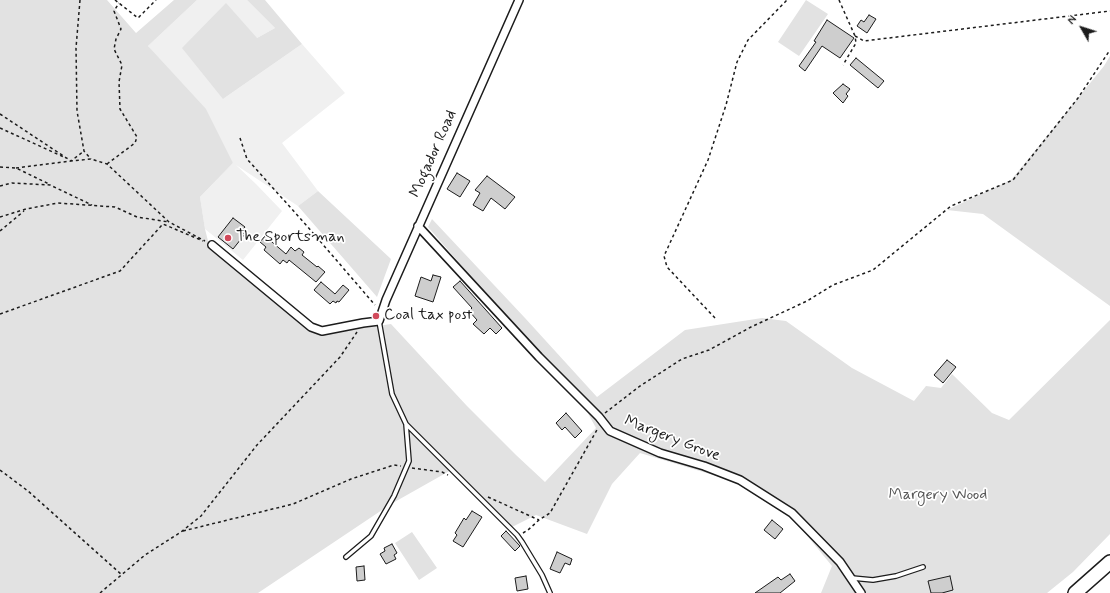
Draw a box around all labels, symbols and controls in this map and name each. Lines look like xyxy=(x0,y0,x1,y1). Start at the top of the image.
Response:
north arrow xyxy=(1062,8,1102,48)
text: N xyxy=(1065,13,1080,28)
street label: Mogador Road xyxy=(406,107,462,201)
place label: The Sportsman xyxy=(236,228,345,248)
marker: The Sportsman xyxy=(223,233,233,243)
place label: Coal tax post xyxy=(384,306,472,326)
marker: Coal tax post xyxy=(371,311,381,321)
street label: Margery Grove xyxy=(621,412,723,466)
park label: Margery Wood xyxy=(889,486,987,506)

